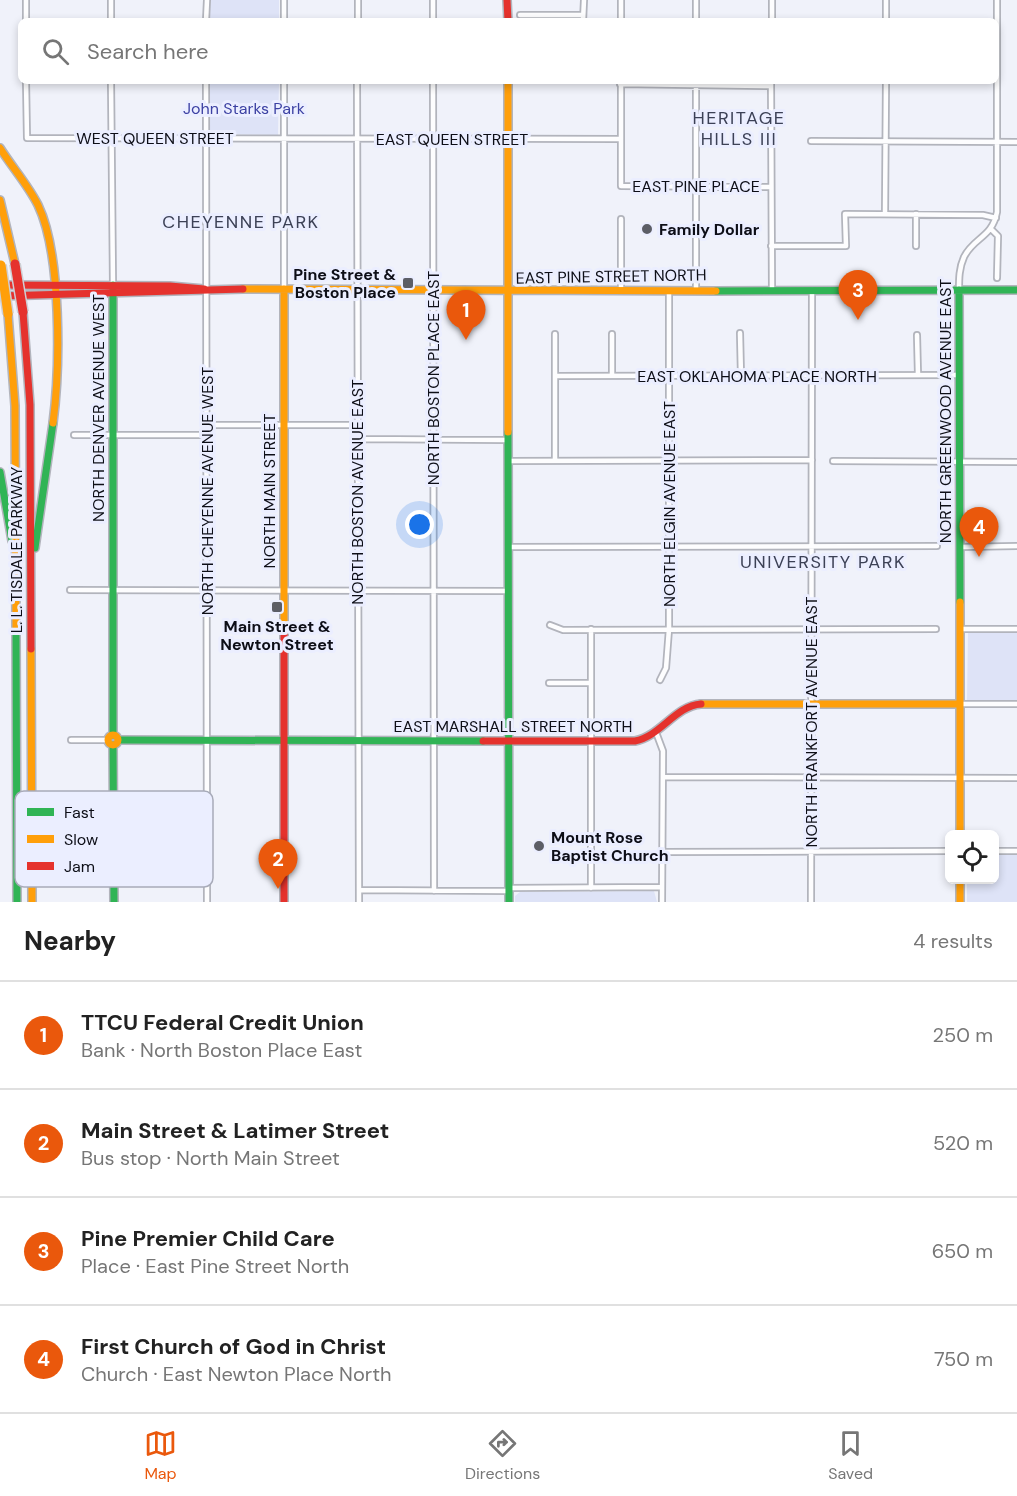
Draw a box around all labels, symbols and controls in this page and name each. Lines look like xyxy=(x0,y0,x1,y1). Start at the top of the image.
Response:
search box xyxy=(18,18,999,84)
icon: search xyxy=(39,35,72,68)
text: Search here xyxy=(87,37,208,66)
park label: John Starks Park xyxy=(183,98,305,119)
district label: HERITAGE HILLS III xyxy=(692,106,786,151)
street label: WEST QUEEN STREET xyxy=(76,128,234,149)
street label: EAST QUEEN STREET xyxy=(376,129,528,150)
street label: EAST PINE PLACE xyxy=(632,176,760,197)
district label: CHEYENNE PARK xyxy=(162,210,320,234)
place label: Family Dollar xyxy=(659,219,760,240)
marker: Family Dollar xyxy=(640,222,654,236)
place label: Pine Street & Boston Place xyxy=(293,264,396,303)
street label: EAST PINE STREET NORTH xyxy=(515,264,707,289)
pin: 3 xyxy=(838,270,878,320)
street label: NORTH BOSTON PLACE EAST xyxy=(423,271,444,485)
marker: Pine Street & Boston Place xyxy=(401,276,415,290)
street label: NORTH GREENWOOD AVENUE EAST xyxy=(935,279,956,543)
pin: 1 xyxy=(446,290,486,340)
street label: NORTH DENVER AVENUE WEST xyxy=(88,294,109,522)
street label: EAST OKLAHOMA PLACE NORTH xyxy=(637,366,877,387)
street label: NORTH CHEYENNE AVENUE WEST xyxy=(197,367,218,615)
street label: NORTH BOSTON AVENUE EAST xyxy=(347,379,368,605)
street label: NORTH ELGIN AVENUE EAST xyxy=(659,401,680,607)
street label: NORTH MAIN STREET xyxy=(259,414,280,568)
street label: L. L. TISDALE PARKWAY xyxy=(6,467,27,633)
pin: 4 xyxy=(960,508,998,557)
your location xyxy=(405,510,434,539)
district label: UNIVERSITY PARK xyxy=(740,550,906,574)
street label: NORTH FRANKFORT AVENUE EAST xyxy=(801,596,822,848)
marker: Main Street & Newton Street xyxy=(270,600,284,614)
place label: Main Street & Newton Street xyxy=(220,616,334,655)
street label: EAST MARSHALL STREET NORTH xyxy=(393,716,633,737)
legend xyxy=(15,791,213,887)
text: Fast xyxy=(64,802,95,823)
place label: Mount Rose Baptist Church xyxy=(551,827,669,866)
text: Slow xyxy=(64,829,98,850)
map controls xyxy=(945,830,999,884)
button: locate xyxy=(945,830,999,884)
marker: Mount Rose Baptist Church xyxy=(532,839,546,853)
pin: 2 xyxy=(258,840,298,889)
text: Jam xyxy=(64,856,95,877)
text: Nearby xyxy=(24,924,116,958)
text: 4 results xyxy=(913,928,993,954)
text: TTCU Federal Credit Union xyxy=(81,1008,364,1037)
text: 1 xyxy=(40,1022,47,1048)
text: 250 m xyxy=(932,1022,993,1048)
text: Bank · North Boston Place East xyxy=(81,1037,362,1063)
text: Main Street & Latimer Street xyxy=(81,1116,389,1145)
text: 2 xyxy=(38,1130,49,1156)
text: 520 m xyxy=(933,1130,993,1156)
text: Bus stop · North Main Street xyxy=(81,1145,340,1171)
text: Pine Premier Child Care xyxy=(81,1224,335,1253)
text: 3 xyxy=(37,1238,50,1264)
text: 650 m xyxy=(932,1238,993,1264)
text: Place · East Pine Street North xyxy=(81,1253,349,1279)
text: First Church of God in Christ xyxy=(81,1332,386,1361)
text: 4 xyxy=(37,1346,50,1372)
text: 750 m xyxy=(934,1346,993,1372)
text: Church · East Newton Place North xyxy=(81,1361,392,1387)
tab: Map xyxy=(144,1427,177,1484)
tab: Directions xyxy=(465,1427,540,1484)
tab: Saved xyxy=(828,1427,873,1484)

